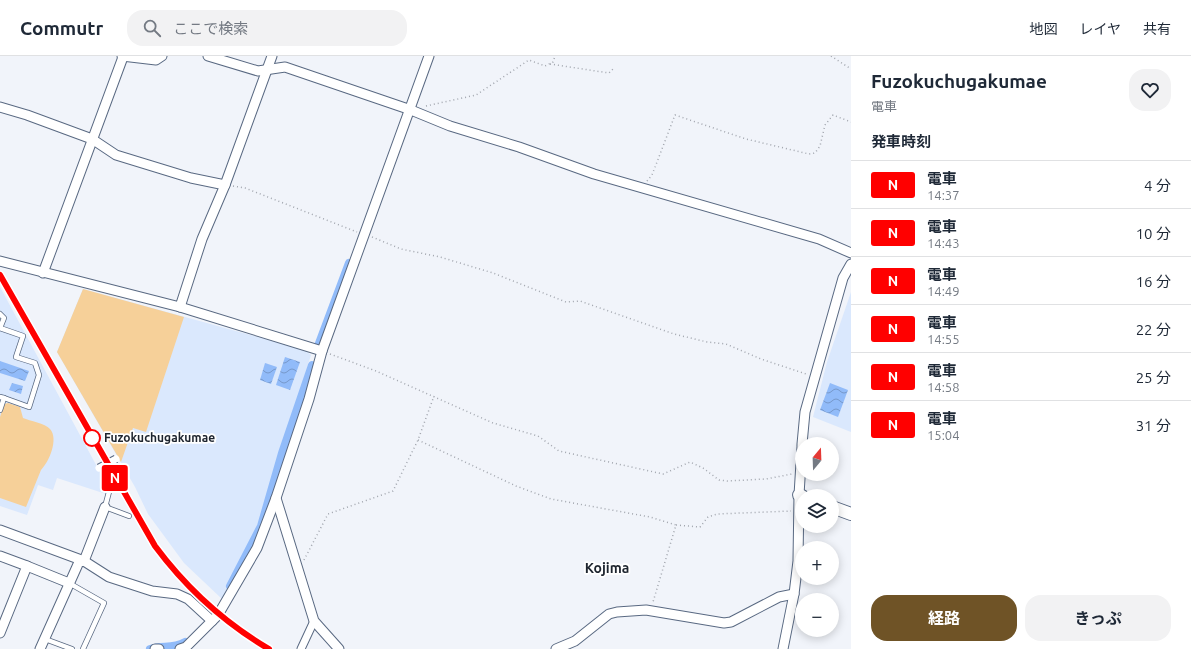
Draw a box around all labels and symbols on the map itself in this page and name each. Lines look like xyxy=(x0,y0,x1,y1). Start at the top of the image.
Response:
marker: Fuzokuchugakumae xyxy=(83,429,101,447)
place label: Fuzokuchugakumae xyxy=(104,431,215,444)
north arrow xyxy=(795,437,839,481)
line badge: N xyxy=(102,465,128,491)
district label: Kojima xyxy=(585,560,629,576)

